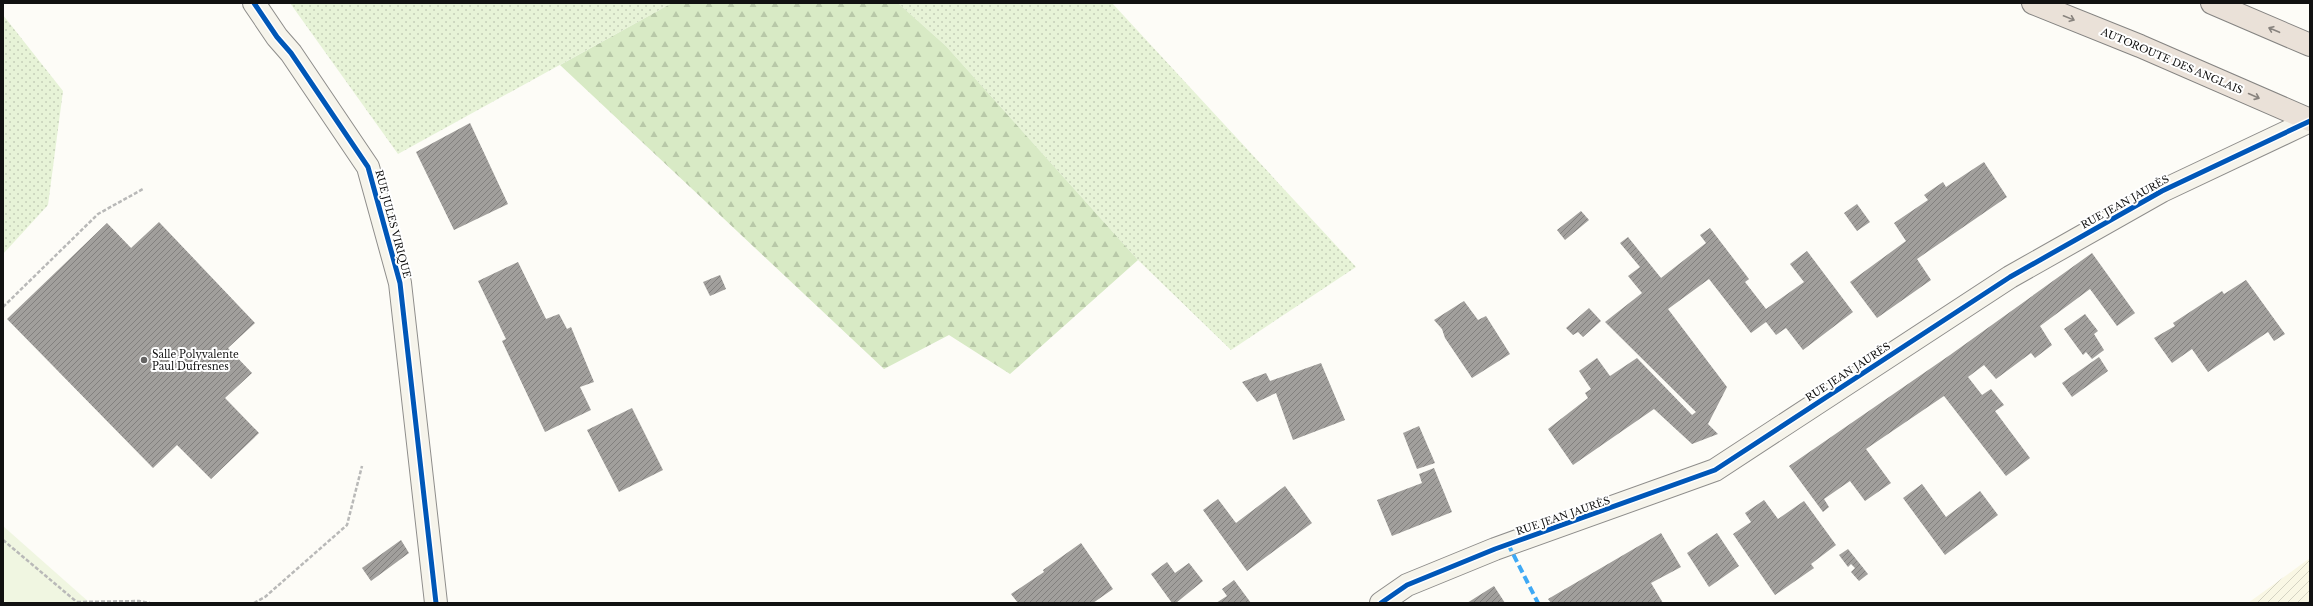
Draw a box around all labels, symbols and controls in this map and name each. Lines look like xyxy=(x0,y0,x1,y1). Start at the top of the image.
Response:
one-way arrow xyxy=(2063,14,2075,22)
street label: AUTOROUTE DES ANGLAIS xyxy=(2098,25,2245,97)
one-way arrow xyxy=(2269,26,2281,33)
one-way arrow xyxy=(2247,92,2259,100)
street label: RUE JULES VIRIQUE xyxy=(372,168,414,280)
street label: RUE JEAN JAURÈS xyxy=(2078,172,2171,232)
street label: RUE JEAN JAURÈS xyxy=(1803,339,1893,404)
place label: Salle Polyvalente Paul Dufresnes xyxy=(152,348,239,373)
marker: Salle Polyvalente Paul Dufresnes xyxy=(139,355,149,365)
street label: RUE JEAN JAURÈS xyxy=(1514,493,1612,538)

